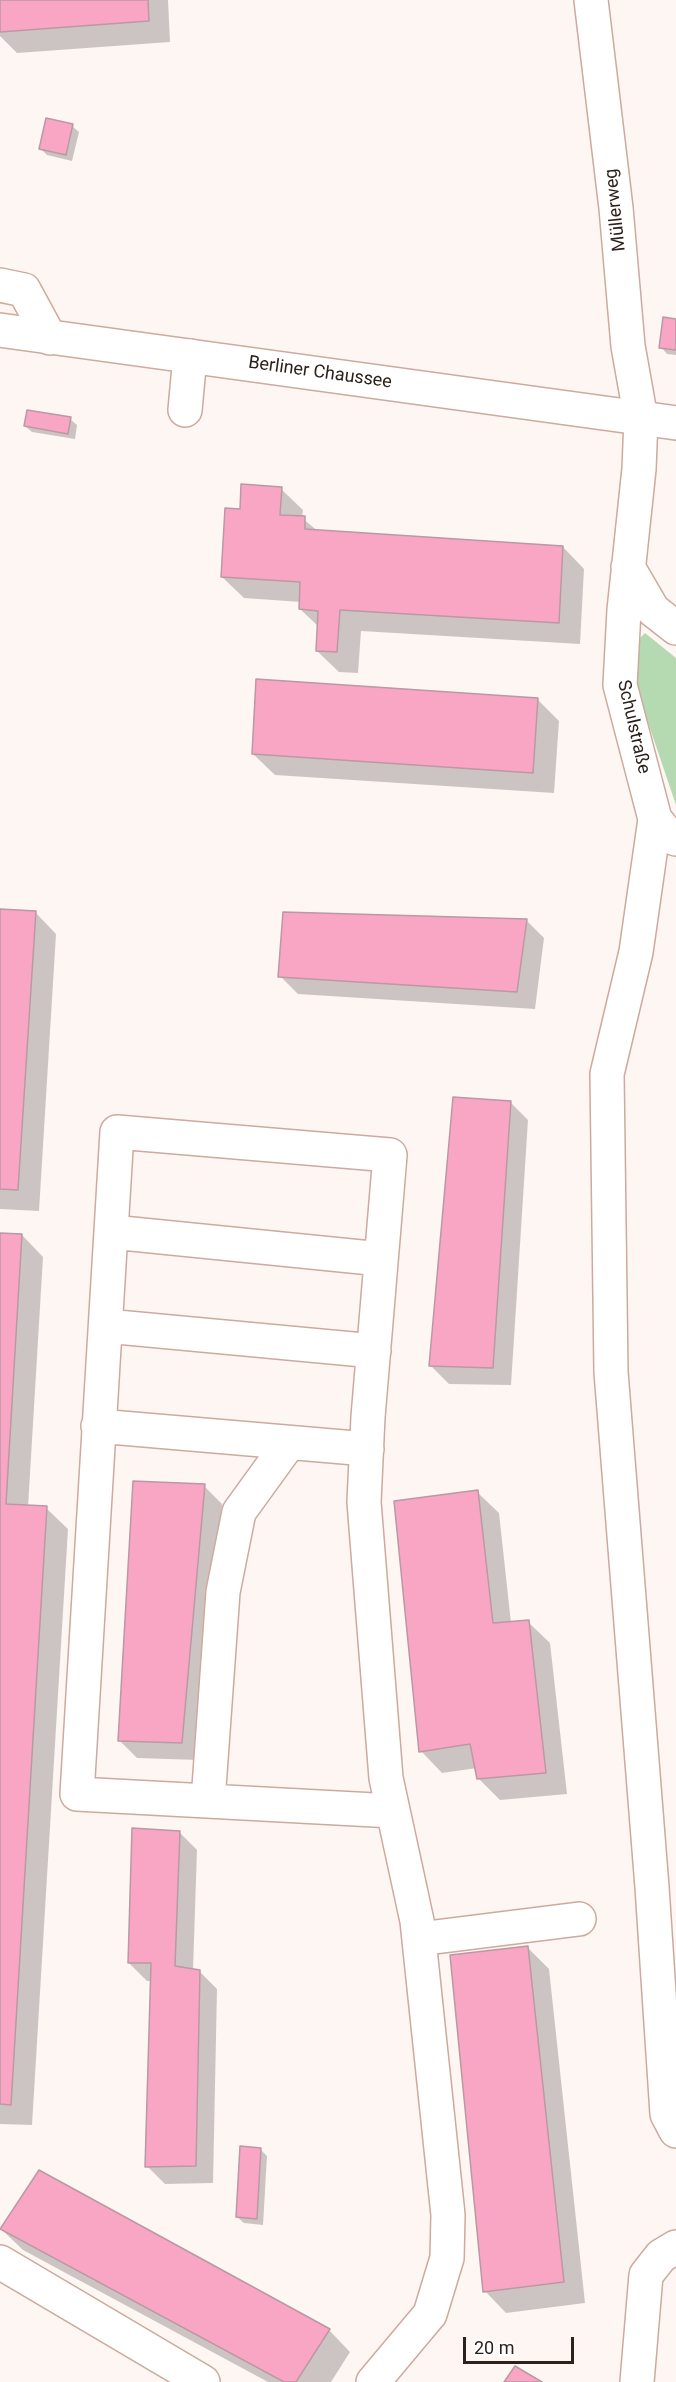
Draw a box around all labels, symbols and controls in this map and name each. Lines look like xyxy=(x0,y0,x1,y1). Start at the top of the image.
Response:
street label: Müllerweg xyxy=(601,167,631,253)
street label: Berliner Chaussee xyxy=(247,352,393,394)
street label: Schulstraße xyxy=(612,678,654,776)
scale bar xyxy=(466,2325,577,2363)
text: 20 m xyxy=(474,2337,514,2358)

